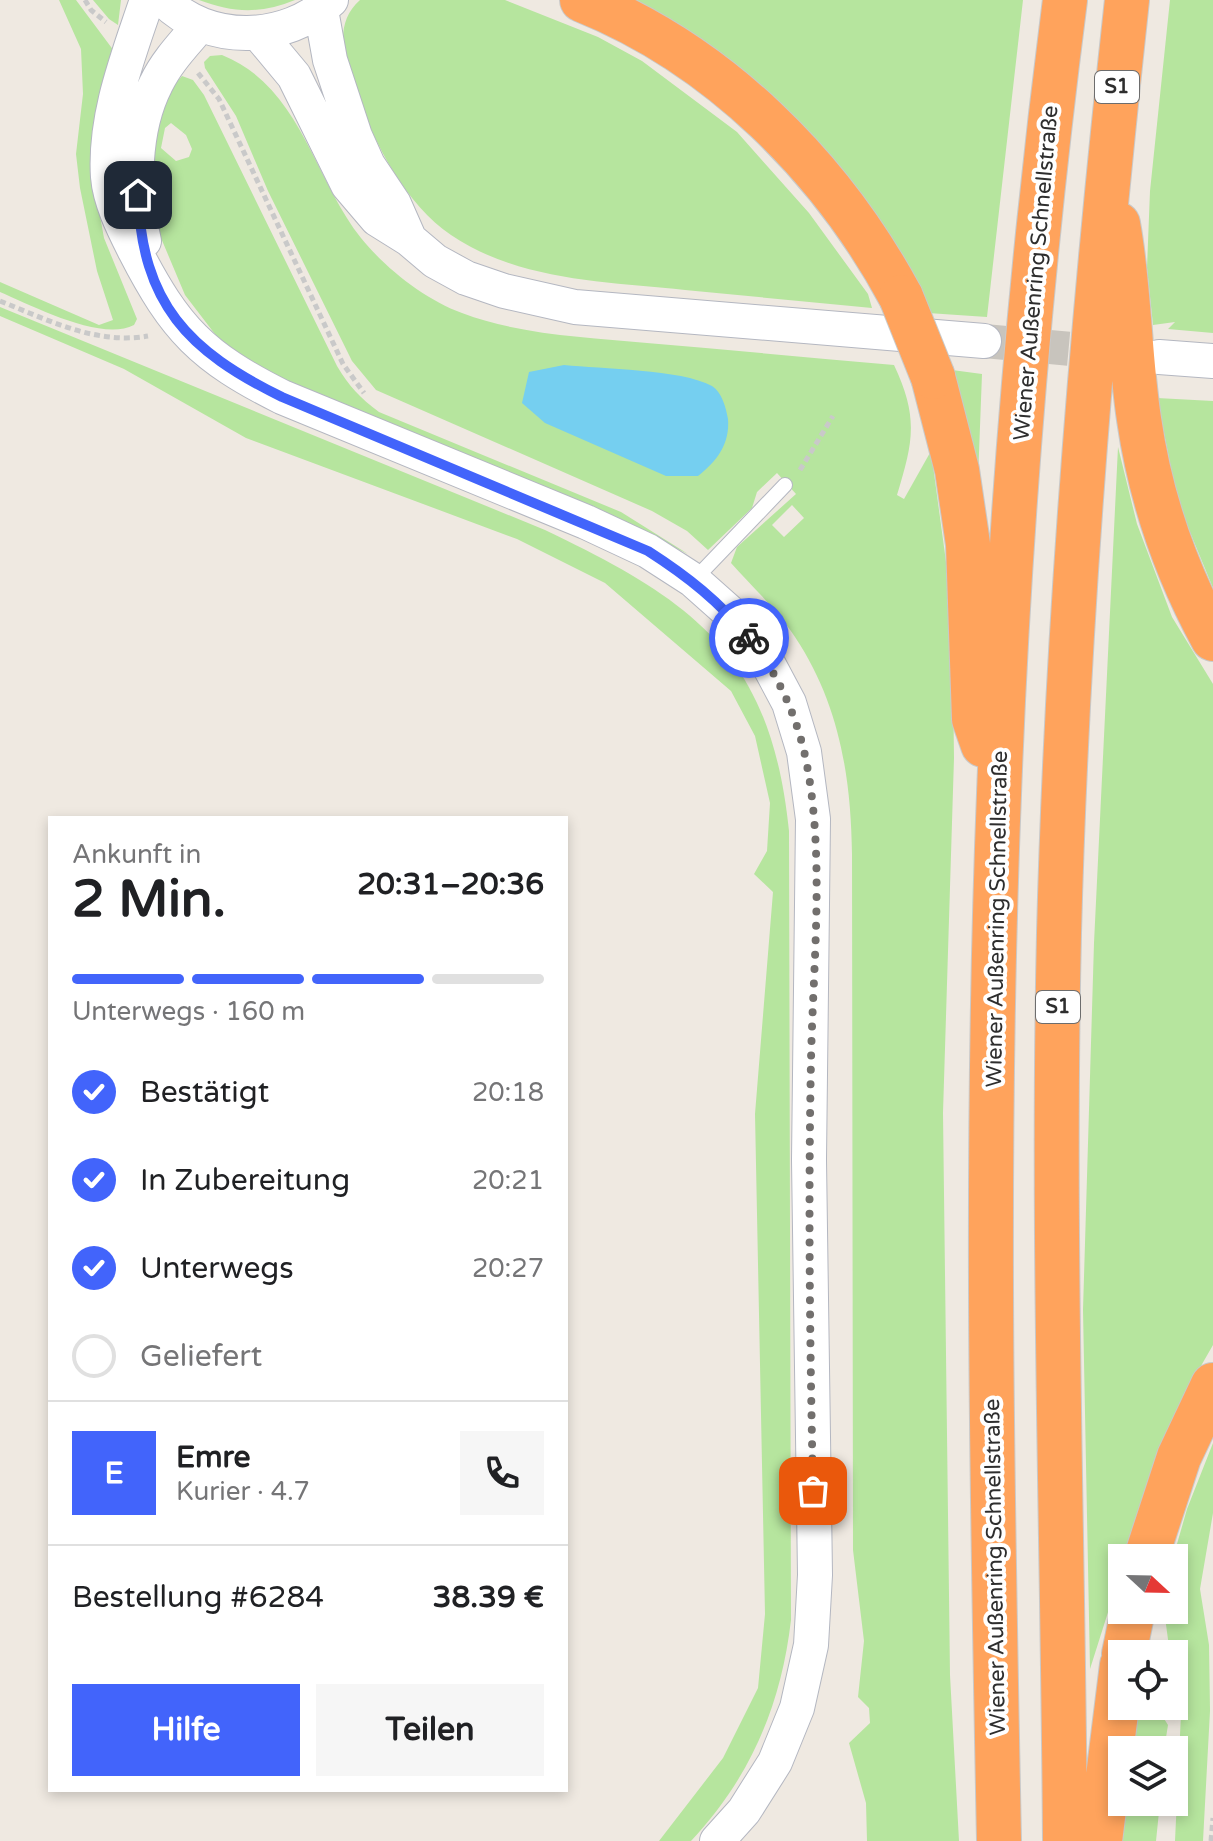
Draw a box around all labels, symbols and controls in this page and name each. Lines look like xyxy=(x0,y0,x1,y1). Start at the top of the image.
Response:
road number: S1 xyxy=(1095,71,1139,103)
street label: Wiener Außenring Schnellstraße xyxy=(1008,104,1064,442)
pin xyxy=(104,161,172,229)
icon: home xyxy=(116,173,160,217)
courier xyxy=(709,598,789,678)
icon: bike xyxy=(727,616,771,660)
street label: Wiener Außenring Schnellstraße xyxy=(981,751,1013,1087)
text: Ankunft in xyxy=(72,839,201,870)
text: 20:31–20:36 xyxy=(357,866,544,903)
text: 2 Min. xyxy=(72,868,226,931)
road number: S1 xyxy=(1036,991,1080,1023)
text: Unterwegs · 160 m xyxy=(72,996,305,1027)
icon: check xyxy=(72,1070,116,1114)
text: Bestätigt xyxy=(140,1074,269,1111)
text: 20:18 xyxy=(472,1077,544,1108)
icon: check xyxy=(72,1158,116,1202)
text: In Zubereitung xyxy=(140,1162,350,1199)
text: 20:21 xyxy=(472,1165,544,1196)
icon: check xyxy=(72,1246,116,1290)
text: Unterwegs xyxy=(140,1250,294,1287)
text: 20:27 xyxy=(472,1253,544,1284)
text: Geliefert xyxy=(140,1338,262,1375)
street label: Wiener Außenring Schnellstraße xyxy=(979,1399,1011,1735)
button: phone xyxy=(460,1431,544,1515)
text: Emre xyxy=(176,1439,251,1476)
text: E xyxy=(104,1455,124,1492)
pin xyxy=(779,1457,847,1525)
icon: bag xyxy=(791,1469,835,1513)
text: Kurier · 4.7 xyxy=(176,1476,310,1507)
north arrow xyxy=(1108,1544,1188,1624)
map controls xyxy=(1108,1544,1188,1816)
text: Bestellung #6284 xyxy=(72,1579,324,1616)
text: 38.39 € xyxy=(433,1579,544,1616)
button: locate xyxy=(1108,1640,1188,1720)
button: Hilfe xyxy=(72,1684,300,1776)
button: Teilen xyxy=(316,1684,544,1776)
button: layers xyxy=(1108,1736,1188,1816)

